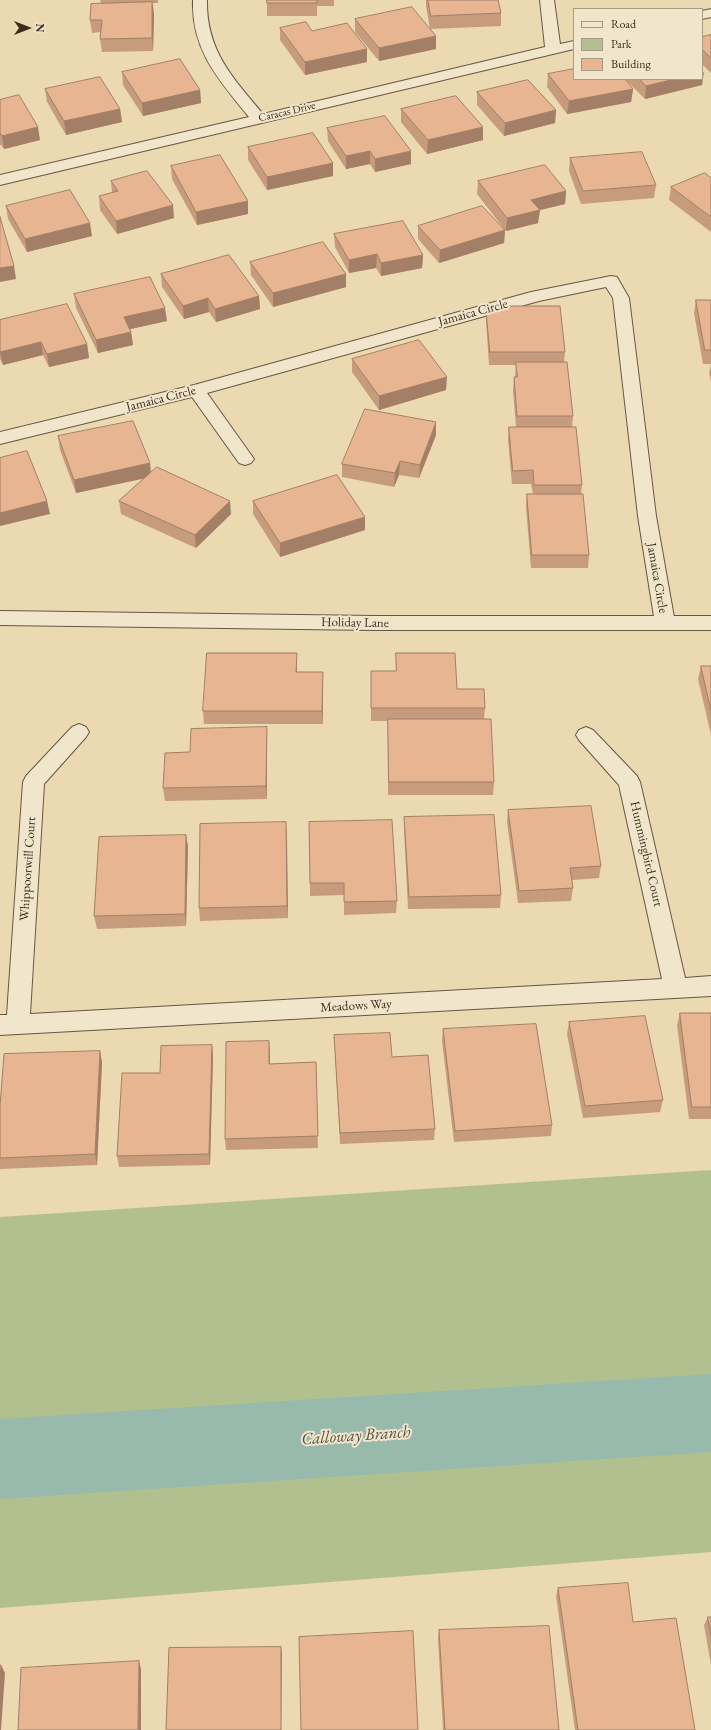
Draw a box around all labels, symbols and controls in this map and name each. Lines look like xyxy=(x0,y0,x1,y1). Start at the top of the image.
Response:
north arrow xyxy=(8,8,48,48)
legend xyxy=(573,8,703,80)
text: Road xyxy=(611,16,636,32)
text: N xyxy=(33,24,47,32)
text: Park xyxy=(611,36,631,52)
text: Building xyxy=(611,56,651,72)
street label: Caracas Drive xyxy=(257,99,317,125)
street label: Jamaica Circle xyxy=(437,296,509,330)
street label: Jamaica Circle xyxy=(125,383,197,415)
street label: Jamaica Circle xyxy=(643,542,671,614)
street label: Holiday Lane xyxy=(321,615,389,631)
street label: Hummingbird Court xyxy=(626,800,666,908)
street label: Whippoorwill Court xyxy=(17,816,39,922)
street label: Meadows Way xyxy=(320,996,392,1016)
water label: Calloway Branch xyxy=(301,1422,411,1450)

